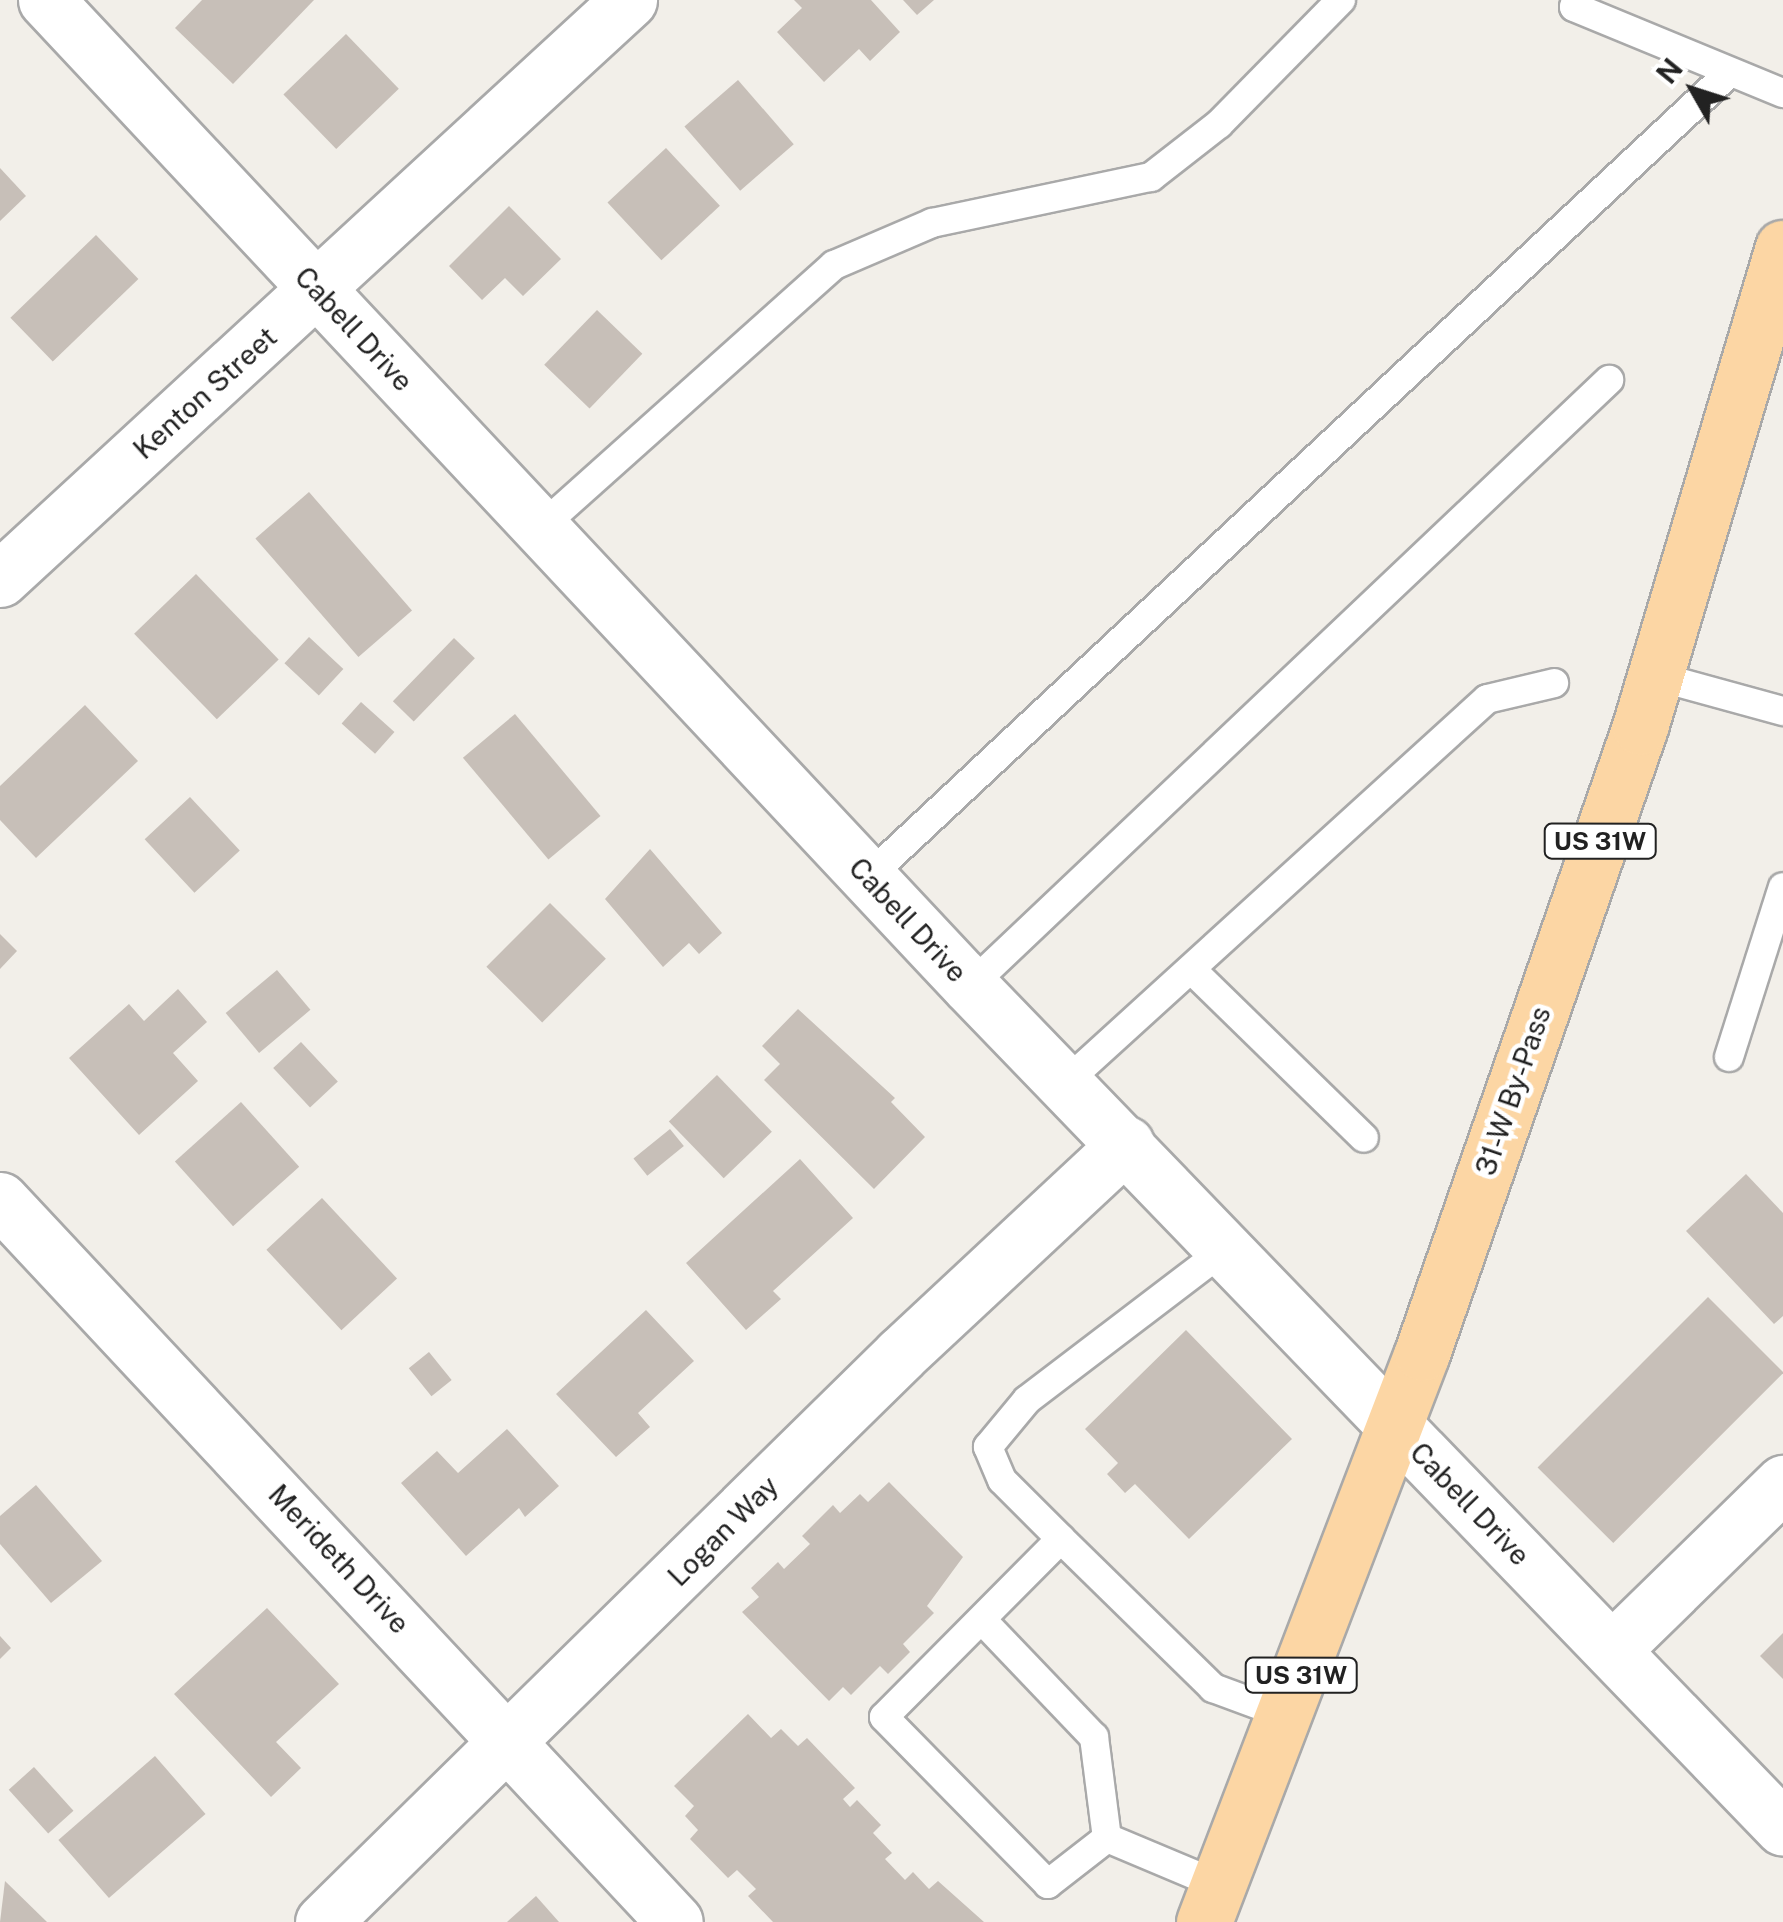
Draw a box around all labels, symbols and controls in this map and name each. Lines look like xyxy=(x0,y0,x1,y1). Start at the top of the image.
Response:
north arrow xyxy=(1643,40,1743,140)
text: N xyxy=(1650,52,1689,90)
street label: Cabell Drive xyxy=(288,260,420,398)
street label: Kenton Street xyxy=(127,320,283,466)
road number: US 31W xyxy=(1542,821,1658,861)
street label: Cabell Drive xyxy=(842,851,974,989)
street label: 31-W By-Pass xyxy=(1468,1002,1558,1180)
street label: Cabell Drive xyxy=(1403,1436,1537,1572)
street label: Logan Way xyxy=(661,1469,785,1593)
street label: Merideth Drive xyxy=(262,1478,416,1640)
road number: US 31W xyxy=(1244,1655,1358,1695)

